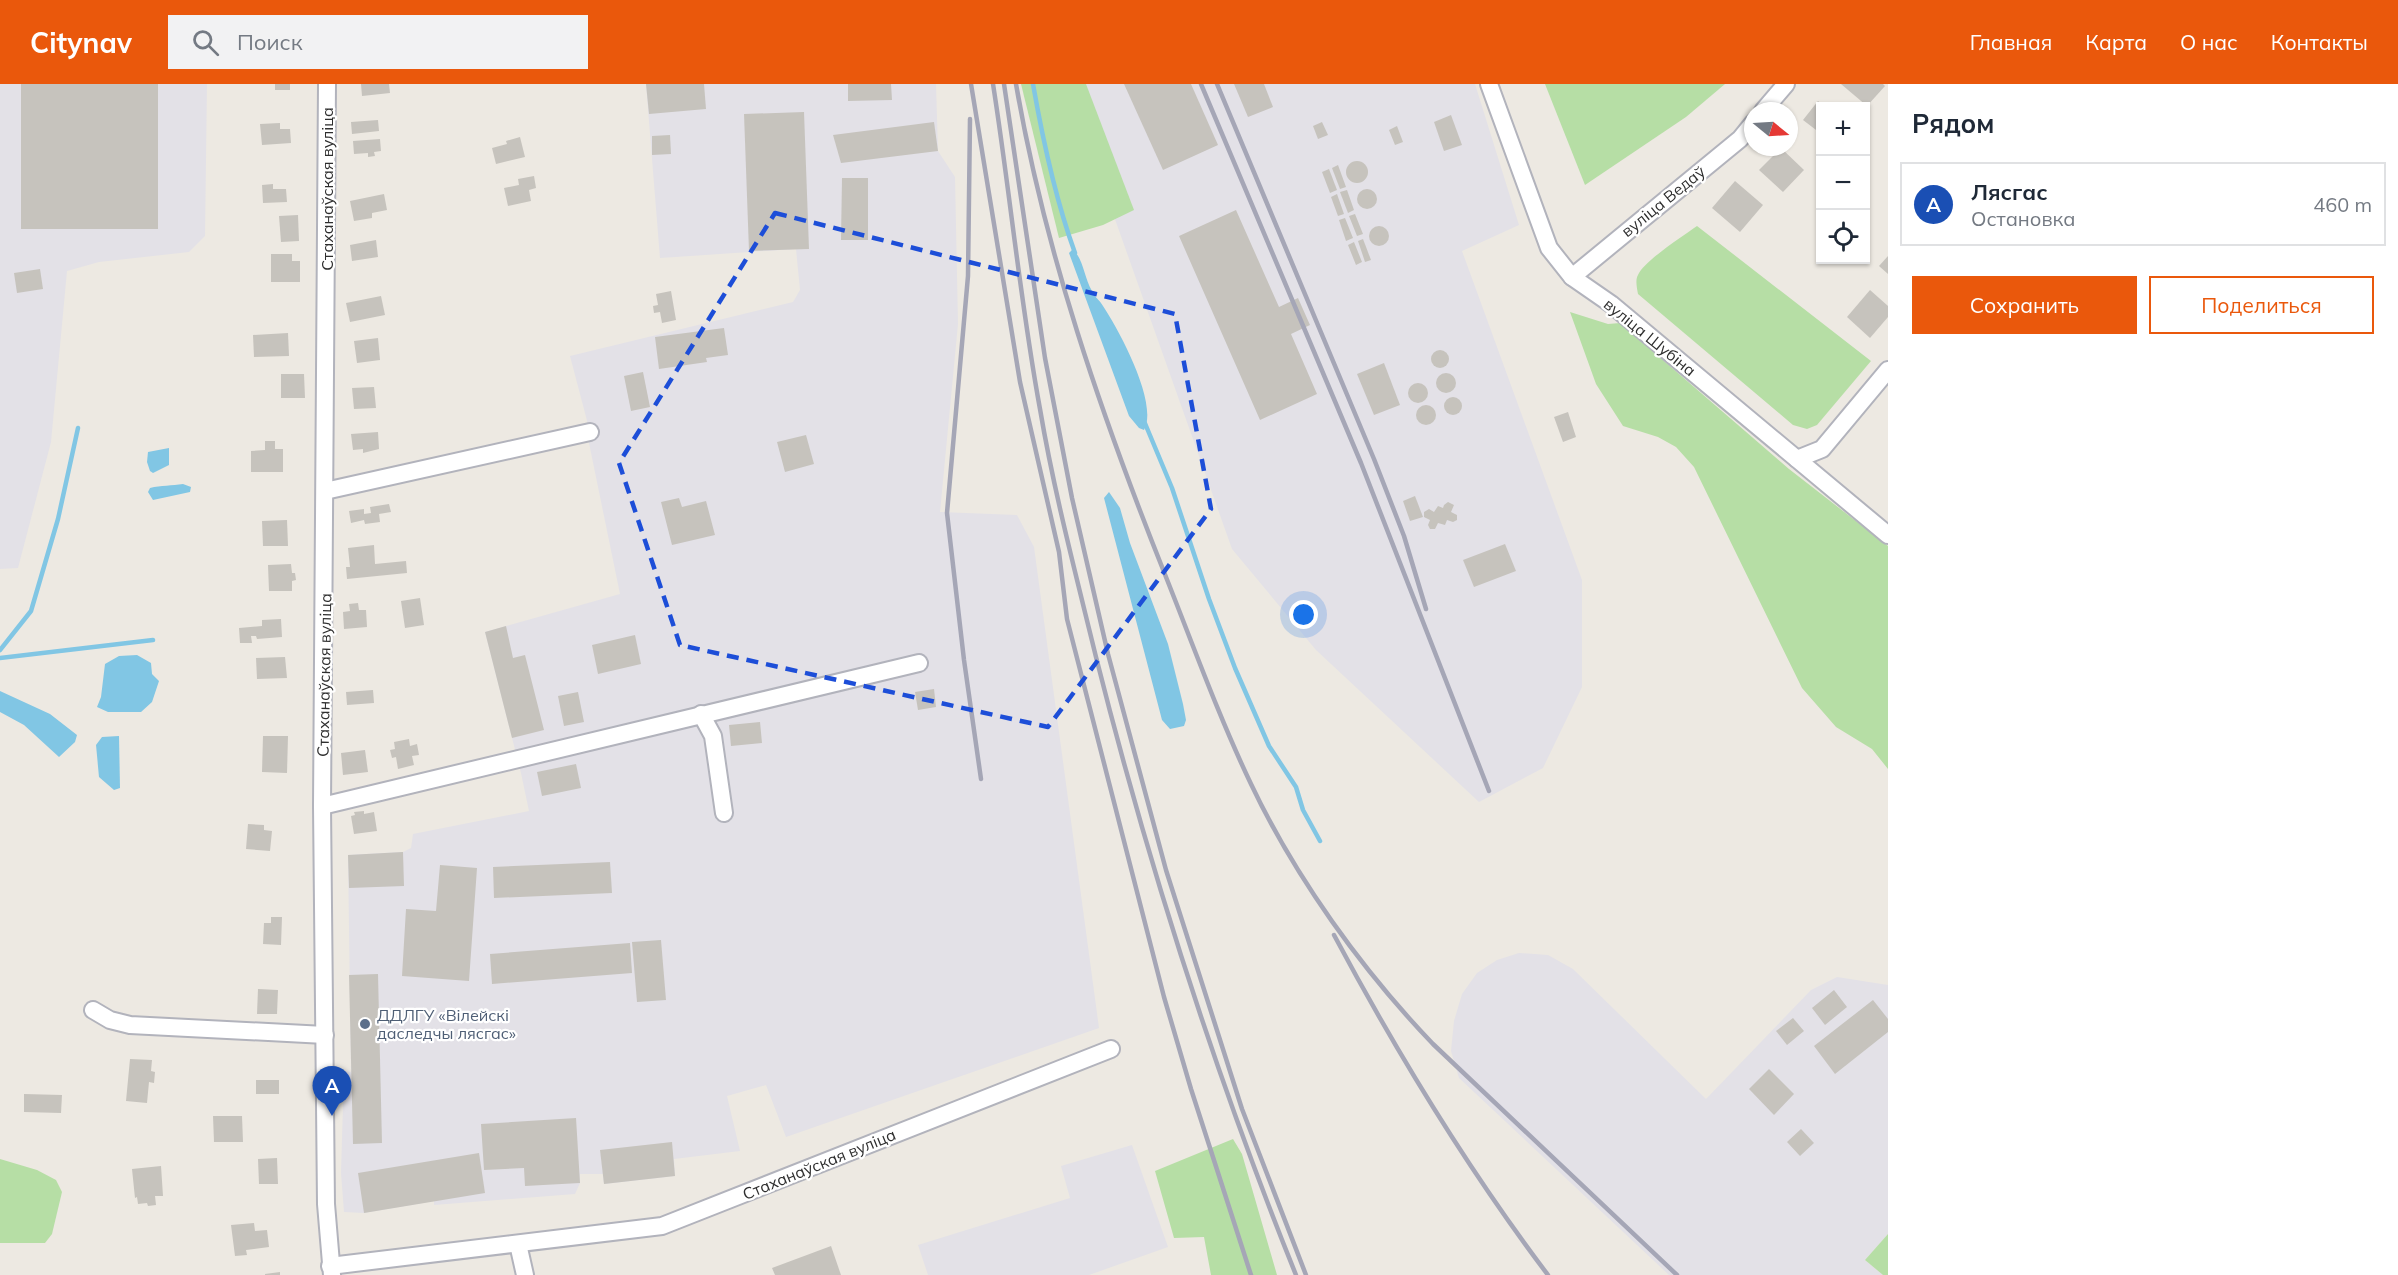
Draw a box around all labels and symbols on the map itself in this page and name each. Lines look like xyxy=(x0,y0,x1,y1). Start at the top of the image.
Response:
north arrow xyxy=(1744,102,1798,156)
street label: Стаханаўская вуліца xyxy=(317,107,337,271)
street label: вуліца Ведаў xyxy=(1617,161,1709,241)
street label: вуліца Шубіна xyxy=(1600,294,1700,380)
street label: Стаханаўская вуліца xyxy=(313,593,335,757)
your location xyxy=(1289,600,1318,629)
place label: ДДЛГУ «Вілейскі даследчы лясгас» xyxy=(377,1005,516,1043)
marker: ДДЛГУ «Вілейскі даследчы лясгас» xyxy=(358,1017,372,1031)
pin: A xyxy=(312,1066,352,1116)
street label: Стаханаўская вуліца xyxy=(739,1124,899,1204)

